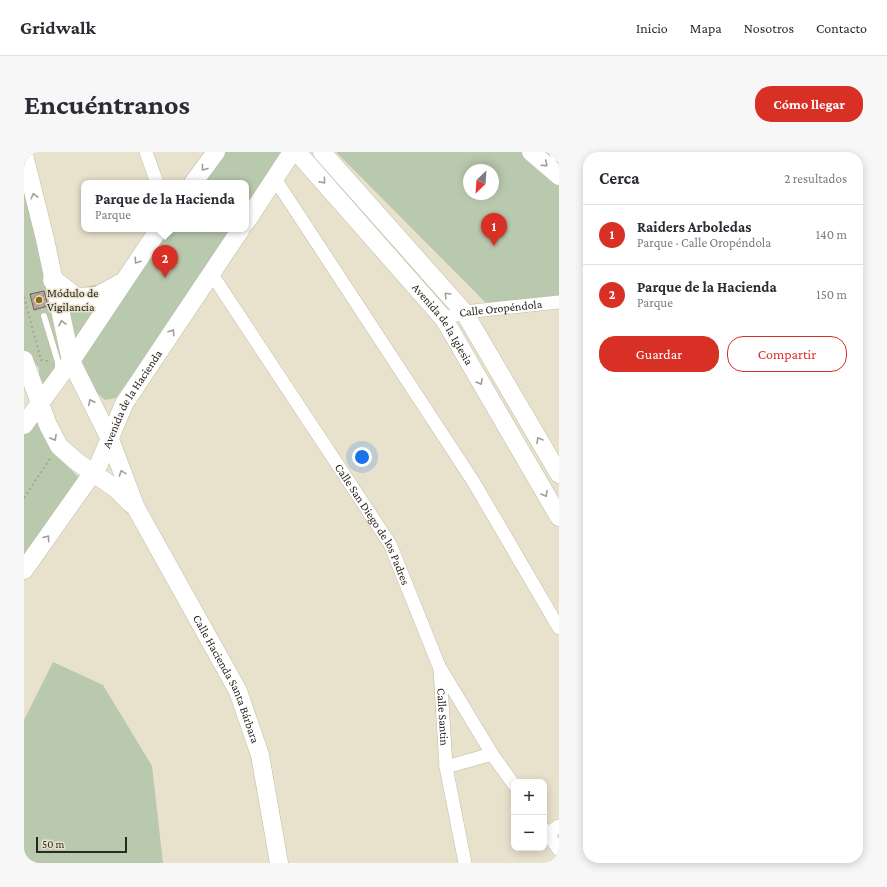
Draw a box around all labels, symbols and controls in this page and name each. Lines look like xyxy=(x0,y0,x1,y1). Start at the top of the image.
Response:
text: Gridwalk xyxy=(20,17,96,38)
text: Inicio xyxy=(636,20,668,36)
text: Mapa xyxy=(690,20,722,36)
text: Nosotros xyxy=(744,20,794,36)
text: Contacto xyxy=(816,20,867,36)
button: Cómo llegar xyxy=(755,86,863,122)
text: Encuéntranos xyxy=(24,89,190,120)
one-way arrow xyxy=(540,159,547,166)
one-way arrow xyxy=(202,163,209,170)
north arrow xyxy=(463,164,499,200)
text: Cerca xyxy=(599,169,639,188)
text: 2 resultados xyxy=(784,171,847,186)
one-way arrow xyxy=(318,176,325,184)
popup xyxy=(81,180,249,232)
text: Parque de la Hacienda xyxy=(95,191,235,207)
one-way arrow xyxy=(31,193,39,199)
text: Parque xyxy=(95,207,131,222)
pin: 1 xyxy=(481,213,507,246)
text: Raiders Arboledas xyxy=(637,219,751,235)
text: 1 xyxy=(610,227,614,242)
text: 140 m xyxy=(816,227,847,242)
text: Parque · Calle Oropéndola xyxy=(637,235,771,250)
pin: 2 xyxy=(152,245,178,278)
one-way arrow xyxy=(135,257,142,264)
text: Parque de la Hacienda xyxy=(637,279,777,295)
street label: Avenida de la Iglesia xyxy=(409,281,476,368)
place label: Módulo de Vigilancia xyxy=(47,286,99,314)
text: 2 xyxy=(609,287,615,302)
text: 150 m xyxy=(816,287,847,302)
one-way arrow xyxy=(445,292,452,300)
marker: Módulo de Vigilancia xyxy=(34,295,44,305)
text: Parque xyxy=(637,295,673,310)
street label: Calle Oropéndola xyxy=(457,297,543,320)
one-way arrow xyxy=(59,319,67,326)
one-way arrow xyxy=(167,329,174,336)
button: Guardar xyxy=(599,336,719,372)
button: Compartir xyxy=(727,336,847,372)
street label: Avenida de la Hacienda xyxy=(99,347,165,450)
one-way arrow xyxy=(476,378,483,385)
one-way arrow xyxy=(89,399,96,406)
one-way arrow xyxy=(50,434,57,441)
one-way arrow xyxy=(536,437,544,444)
your location xyxy=(352,447,372,467)
street label: Calle San Diego de los Padres xyxy=(332,461,413,587)
one-way arrow xyxy=(118,469,127,476)
one-way arrow xyxy=(541,490,548,497)
one-way arrow xyxy=(42,535,50,542)
street label: Calle Hacienda Santa Bárbara xyxy=(190,612,263,745)
street label: Calle Santin xyxy=(434,688,452,747)
map controls xyxy=(511,779,547,851)
button: + xyxy=(511,779,547,815)
button: − xyxy=(511,815,547,851)
scale bar xyxy=(36,835,127,854)
text: 50 m xyxy=(42,838,64,850)

